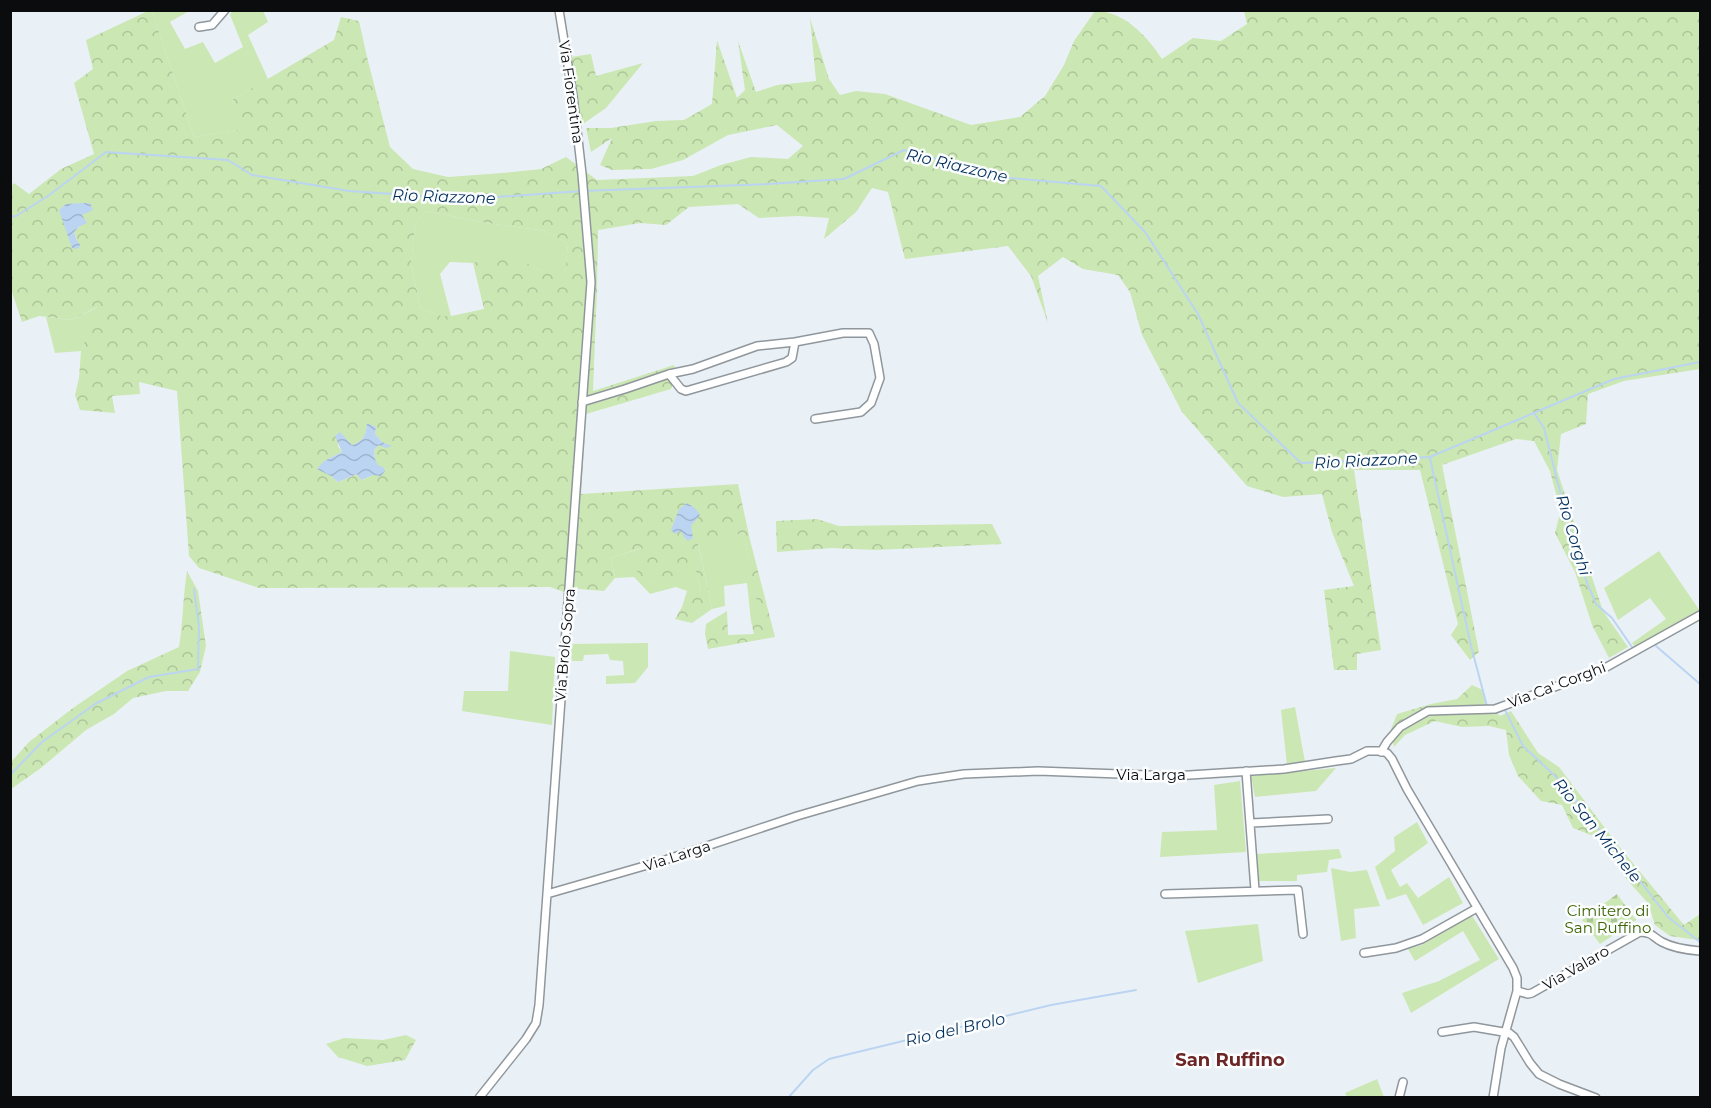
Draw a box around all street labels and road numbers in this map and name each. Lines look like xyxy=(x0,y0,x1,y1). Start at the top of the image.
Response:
street label: Via Fiorentina xyxy=(555,39,588,145)
street label: Via Brolo Sopra xyxy=(550,587,579,703)
street label: Via Ca' Corghi xyxy=(1505,657,1608,712)
street label: Via Larga xyxy=(1116,765,1186,784)
street label: Via Larga xyxy=(641,836,713,875)
street label: Via Valaro xyxy=(1539,941,1612,994)

